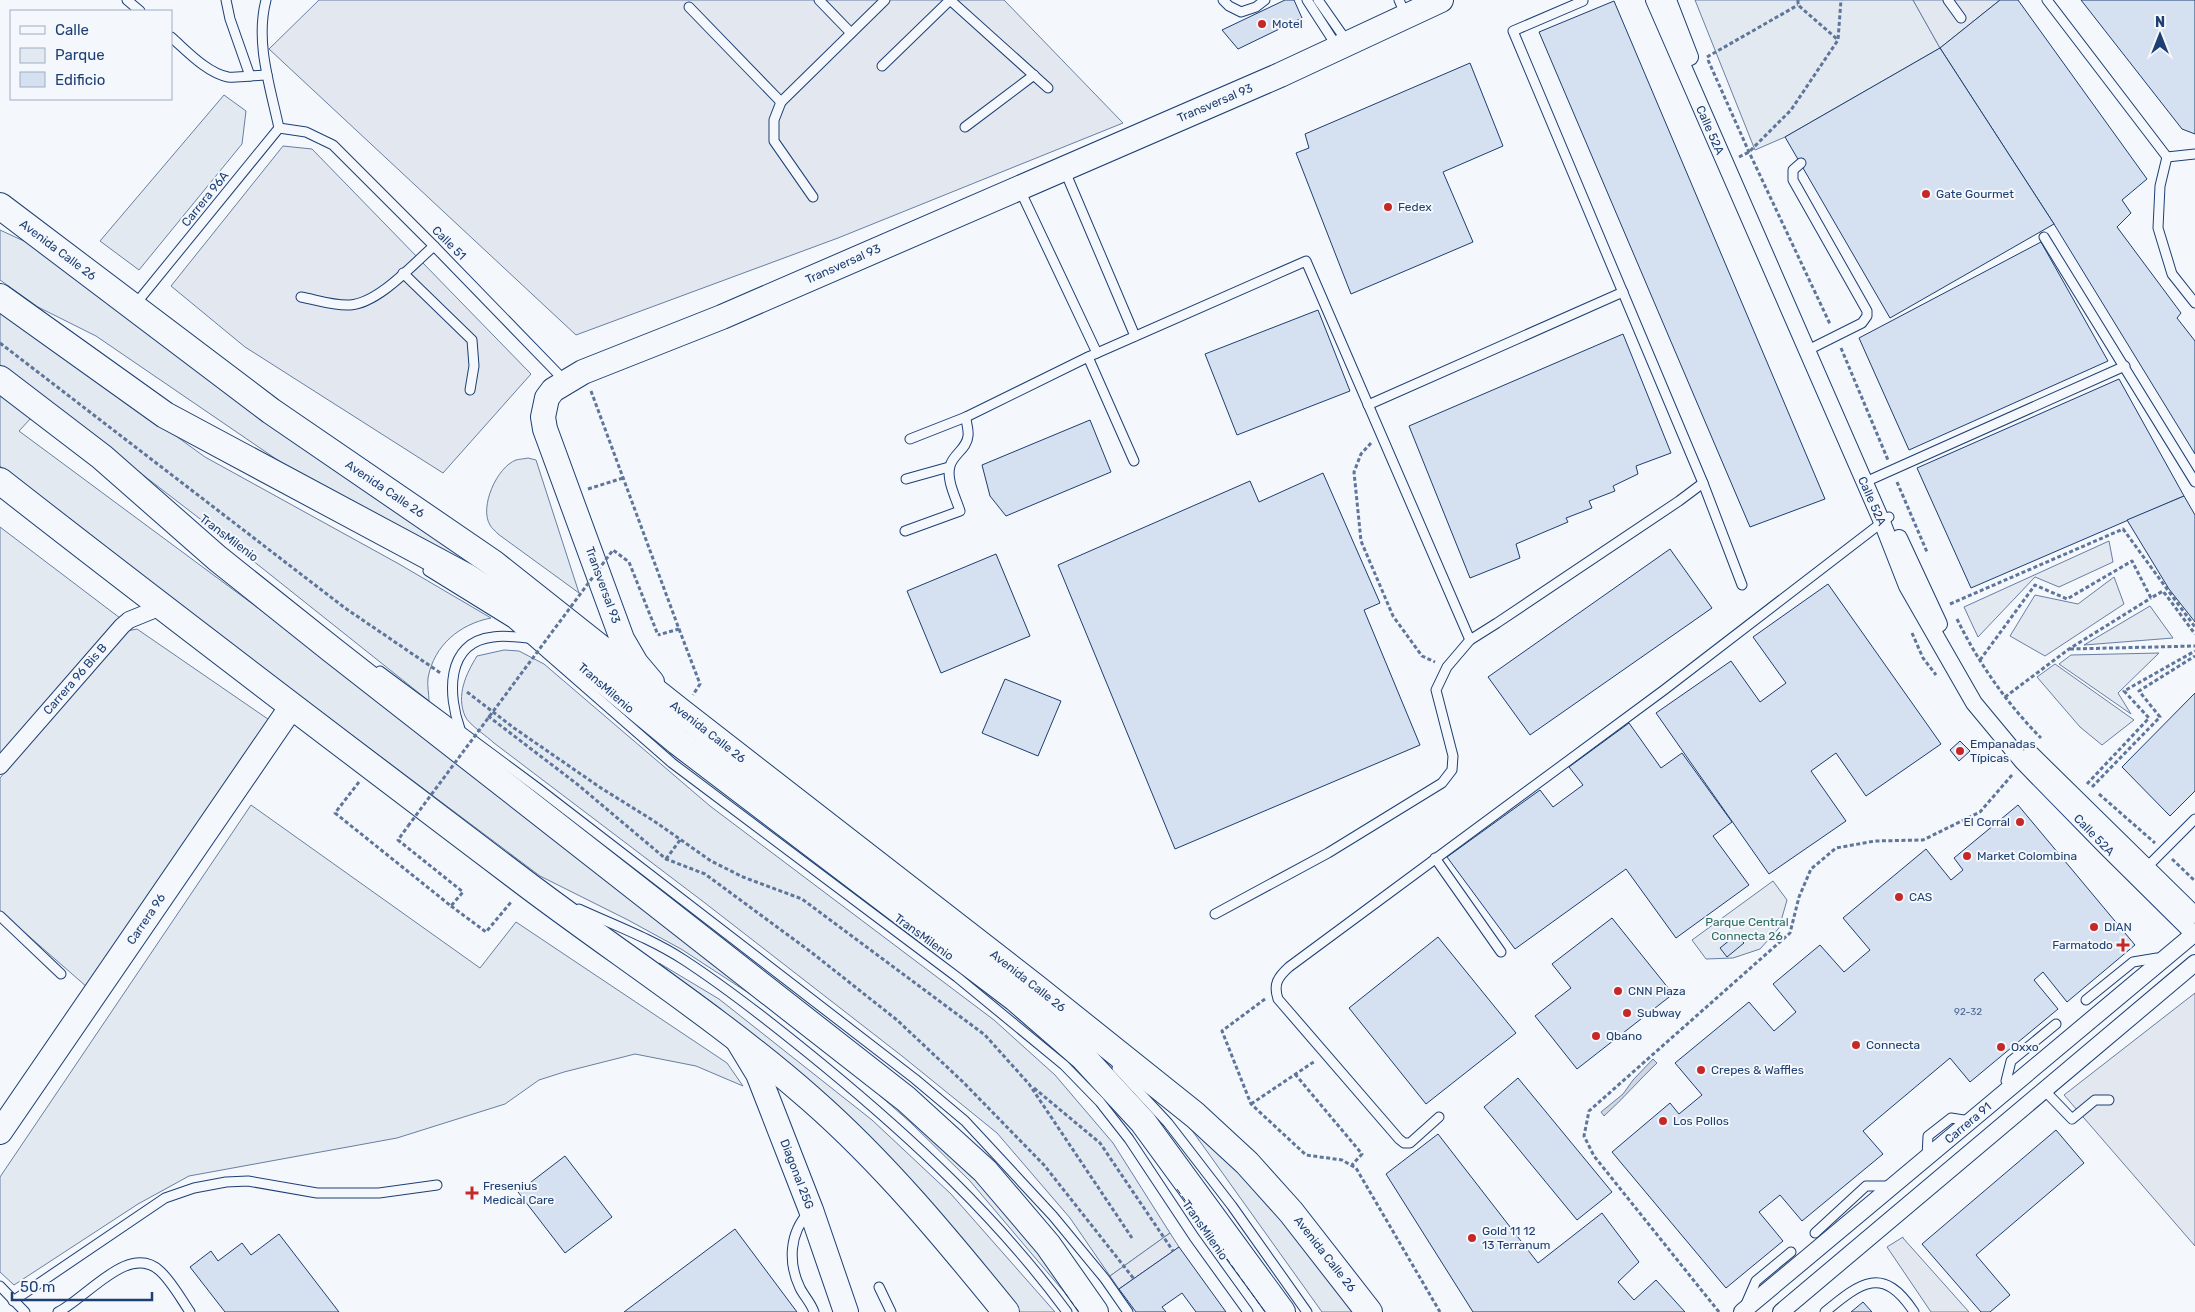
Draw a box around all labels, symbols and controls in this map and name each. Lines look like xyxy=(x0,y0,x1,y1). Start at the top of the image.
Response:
legend xyxy=(10,10,172,100)
north arrow xyxy=(2135,10,2185,60)
text: N xyxy=(2155,14,2165,31)
place label: Motel xyxy=(1272,17,1303,31)
marker: Motel xyxy=(1256,18,1268,30)
text: Calle xyxy=(55,21,89,39)
text: Parque xyxy=(55,46,105,64)
text: Edificio xyxy=(55,71,105,89)
street label: Transversal 93 xyxy=(1175,81,1255,125)
street label: Calle 52A xyxy=(1693,103,1727,157)
street label: Carrera 96A xyxy=(179,169,231,229)
place label: Gate Gourmet xyxy=(1936,187,2014,201)
marker: Gate Gourmet xyxy=(1920,188,1932,200)
place label: Fedex xyxy=(1398,200,1432,214)
marker: Fedex xyxy=(1382,201,1394,213)
street label: Avenida Calle 26 xyxy=(17,217,99,283)
street label: Calle 51 xyxy=(429,223,469,263)
street label: Transversal 93 xyxy=(803,241,883,287)
street label: Avenida Calle 26 xyxy=(343,457,427,521)
street label: Calle 52A xyxy=(1855,474,1889,528)
street label: TransMilenio xyxy=(197,511,261,565)
street label: Transversal 93 xyxy=(583,545,623,625)
street label: Carrera 96 Bis B xyxy=(40,641,110,717)
street label: TransMilenio xyxy=(575,660,637,716)
street label: Avenida Calle 26 xyxy=(667,698,749,766)
place label: Empanadas Típicas xyxy=(1970,737,2036,765)
marker: Empanadas Típicas xyxy=(1954,745,1966,757)
street label: Calle 52A xyxy=(2071,811,2117,859)
place label: El Corral xyxy=(1963,815,2010,829)
marker: El Corral xyxy=(2014,816,2026,828)
place label: Market Colombina xyxy=(1977,849,2077,863)
marker: Market Colombina xyxy=(1961,850,1973,862)
place label: CAS xyxy=(1909,890,1932,904)
street label: Carrera 96 xyxy=(124,891,168,947)
marker: CAS xyxy=(1893,891,1905,903)
street label: TransMilenio xyxy=(892,911,956,963)
park label: Parque Central Connecta 26 xyxy=(1705,915,1789,943)
place label: DIAN xyxy=(2104,920,2132,934)
marker: DIAN xyxy=(2088,921,2100,933)
place label: Farmatodo xyxy=(2052,938,2113,952)
marker: Farmatodo xyxy=(2117,939,2129,951)
street label: Avenida Calle 26 xyxy=(987,947,1069,1015)
place label: CNN Plaza xyxy=(1628,984,1686,998)
marker: CNN Plaza xyxy=(1612,985,1624,997)
place label: Subway xyxy=(1637,1006,1682,1020)
house number: 92-32 xyxy=(1954,1006,1982,1018)
marker: Subway xyxy=(1621,1007,1633,1019)
place label: Qbano xyxy=(1606,1029,1642,1043)
marker: Qbano xyxy=(1590,1030,1602,1042)
place label: Connecta xyxy=(1866,1038,1920,1052)
marker: Connecta xyxy=(1850,1039,1862,1051)
place label: Oxxo xyxy=(2011,1040,2039,1054)
marker: Oxxo xyxy=(1995,1041,2007,1053)
place label: Crepes & Waffles xyxy=(1711,1063,1804,1077)
marker: Crepes & Waffles xyxy=(1695,1064,1707,1076)
street label: Carrera 91 xyxy=(1942,1099,1994,1147)
place label: Los Pollos xyxy=(1673,1114,1729,1128)
marker: Los Pollos xyxy=(1657,1115,1669,1127)
street label: Diagonal 25G xyxy=(777,1137,817,1211)
place label: Fresenius Medical Care xyxy=(483,1179,554,1207)
marker: Fresenius Medical Care xyxy=(465,1186,479,1200)
street label: TransMilenio xyxy=(1179,1197,1231,1263)
street label: Avenida Calle 26 xyxy=(1291,1213,1359,1295)
place label: Gold 11 12 13 Terranum xyxy=(1482,1224,1550,1252)
marker: Gold 11 12 13 Terranum xyxy=(1466,1232,1478,1244)
scale bar xyxy=(12,1270,152,1302)
text: 50 m xyxy=(20,1278,55,1296)

